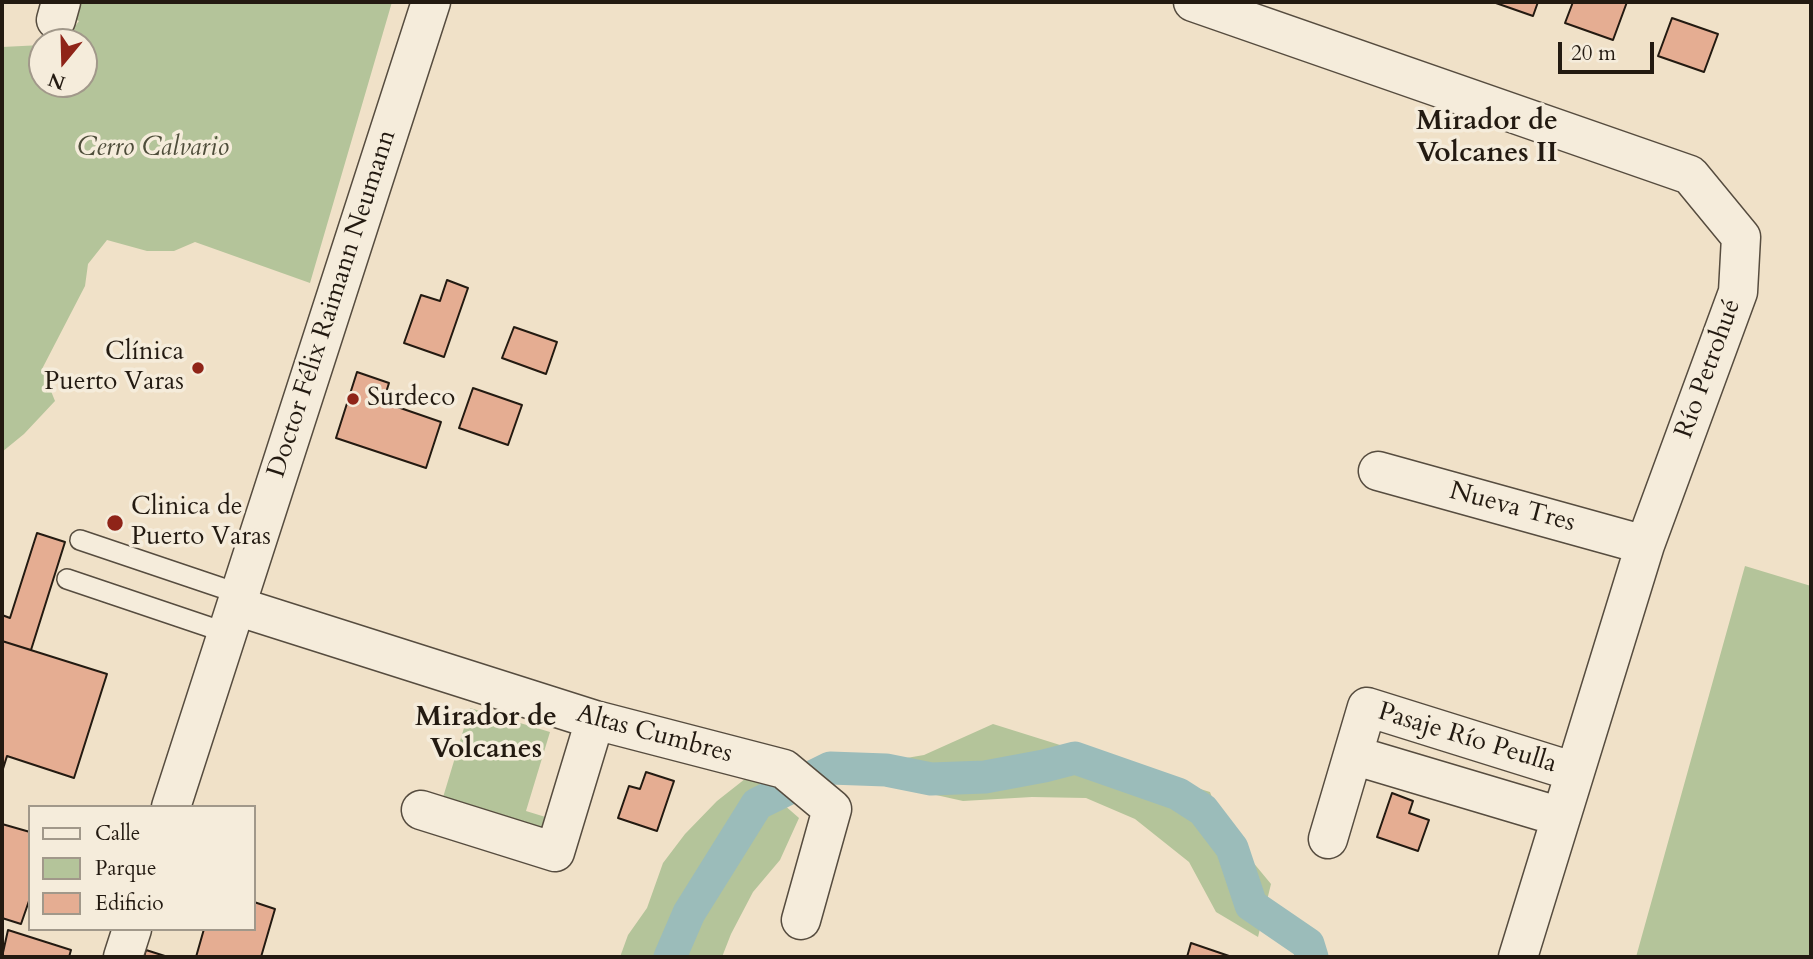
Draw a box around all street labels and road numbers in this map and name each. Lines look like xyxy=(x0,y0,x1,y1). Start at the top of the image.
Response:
street label: Doctor Félix Raimann Neumann xyxy=(262,126,404,482)
street label: Río Petrohué xyxy=(1669,295,1749,443)
street label: Nueva Tres xyxy=(1446,476,1578,540)
street label: Pasaje Río Peulla xyxy=(1374,697,1560,781)
street label: Altas Cumbres xyxy=(573,699,735,771)

